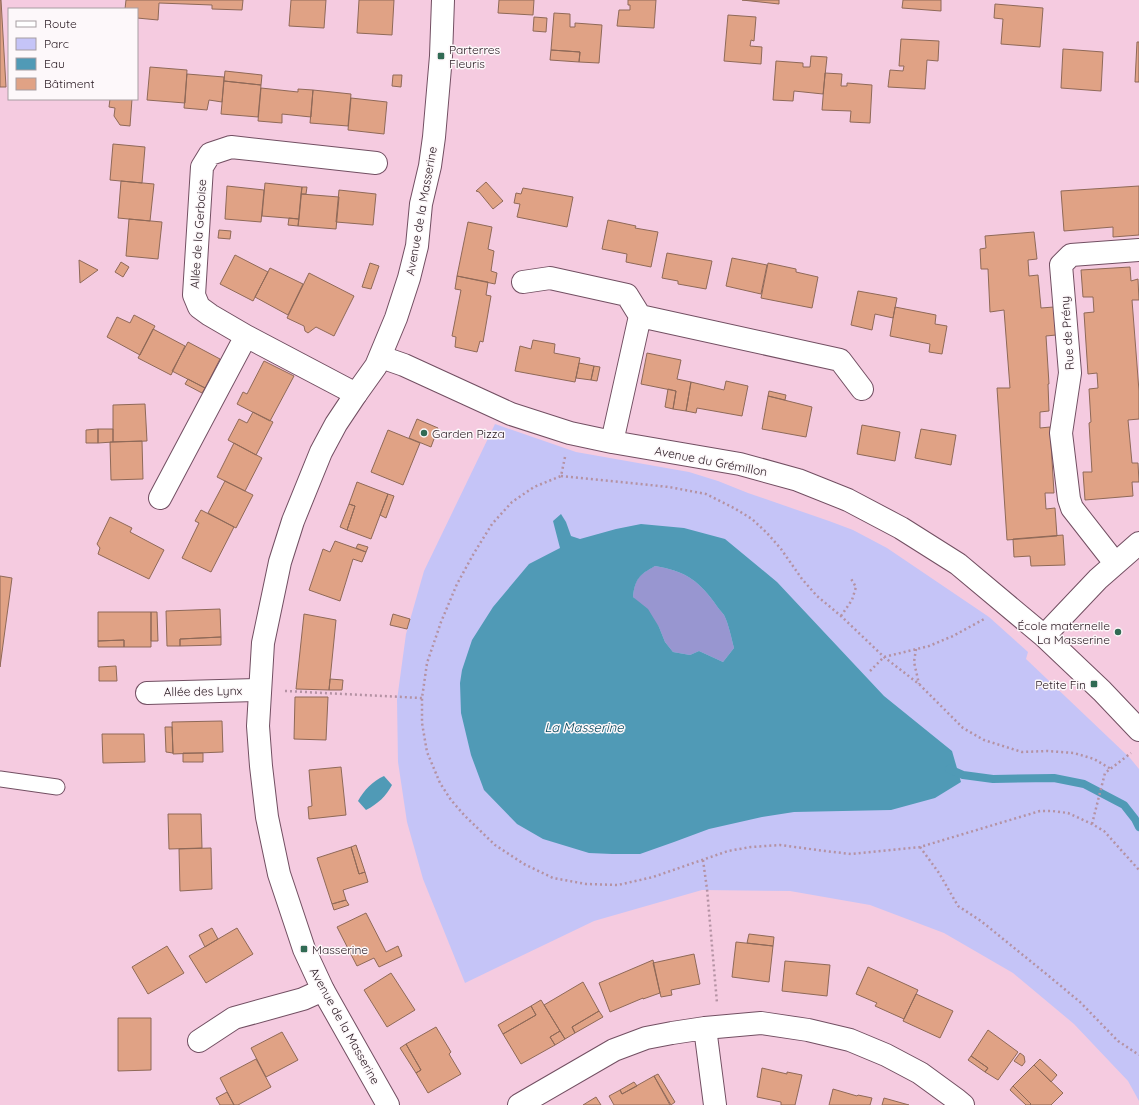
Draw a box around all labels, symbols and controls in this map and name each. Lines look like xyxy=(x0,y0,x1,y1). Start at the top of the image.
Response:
legend xyxy=(8,8,138,100)
text: Route xyxy=(44,16,77,31)
text: Parc xyxy=(44,36,69,51)
place label: Parterres Fleuris xyxy=(449,42,501,71)
marker: Parterres Fleuris xyxy=(436,51,446,61)
text: Eau xyxy=(44,56,65,71)
text: Bâtiment xyxy=(44,76,94,91)
street label: Avenue de la Masserine xyxy=(402,145,440,277)
street label: Allée de la Gerboise xyxy=(187,178,209,289)
street label: Rue de Prény xyxy=(1057,296,1077,370)
place label: Garden Pizza xyxy=(432,426,505,441)
marker: Garden Pizza xyxy=(419,428,429,438)
street label: Avenue du Grémillon xyxy=(653,443,769,479)
place label: École maternelle La Masserine xyxy=(1018,618,1110,647)
marker: École maternelle La Masserine xyxy=(1113,627,1123,637)
place label: Petite Fin xyxy=(1035,677,1086,692)
marker: Petite Fin xyxy=(1089,679,1099,689)
street label: Allée des Lynx xyxy=(164,683,243,699)
water label: La Masserine xyxy=(544,719,624,735)
place label: Masserine xyxy=(312,942,368,957)
marker: Masserine xyxy=(299,944,309,954)
street label: Avenue de la Masserine xyxy=(307,965,383,1087)

